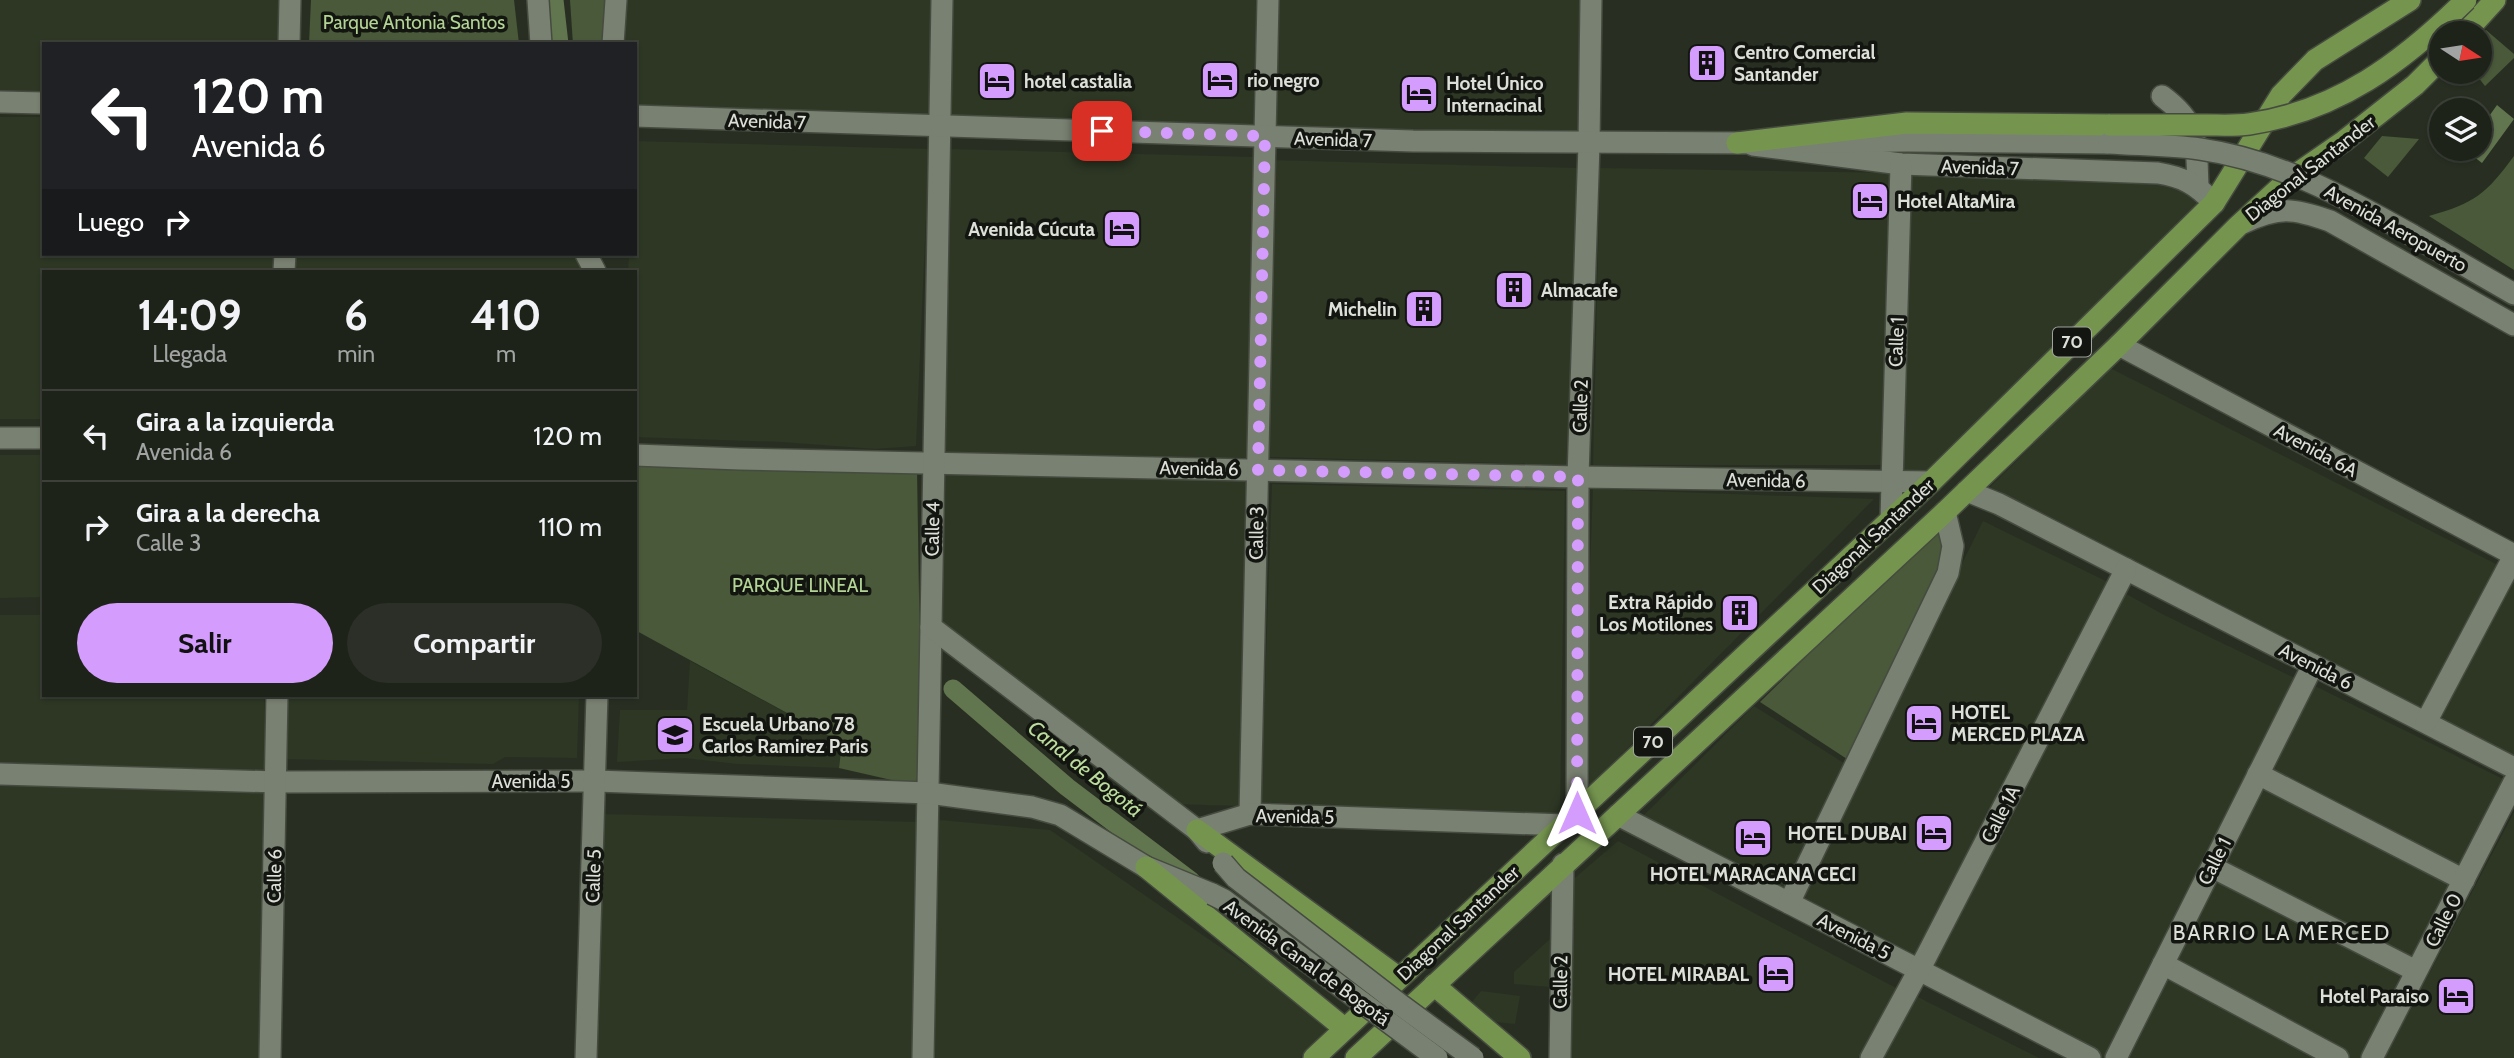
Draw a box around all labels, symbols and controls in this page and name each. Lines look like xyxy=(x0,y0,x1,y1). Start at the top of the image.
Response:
park label: Parque Antonia Santos xyxy=(323,11,505,34)
north arrow xyxy=(2429,21,2492,84)
map controls xyxy=(2429,21,2492,161)
place label: Centro Comercial Santander xyxy=(1734,41,1876,86)
building icon: Centro Comercial Santander xyxy=(1686,42,1728,84)
hotel icon: rio negro xyxy=(1199,59,1241,101)
hotel icon: hotel castalia xyxy=(976,60,1018,102)
text: 120 m xyxy=(192,66,324,125)
place label: rio negro xyxy=(1247,69,1320,92)
icon: left xyxy=(77,70,168,161)
place label: hotel castalia xyxy=(1024,70,1132,93)
place label: Hotel Único Internacinal xyxy=(1446,71,1544,117)
hotel icon: Hotel Único Internacinal xyxy=(1398,73,1440,115)
button: layers xyxy=(2429,98,2492,161)
pin xyxy=(1072,101,1132,161)
street label: Avenida 7 xyxy=(728,109,807,134)
street label: Diagonal Santander xyxy=(2241,111,2380,226)
icon: arrive xyxy=(1083,112,1121,150)
text: Avenida 6 xyxy=(192,126,326,165)
street label: Avenida 7 xyxy=(1294,127,1373,152)
street label: Avenida 7 xyxy=(1941,155,2020,180)
hotel icon: Hotel AltaMira xyxy=(1849,180,1891,222)
street label: Avenida Aeropuerto xyxy=(2321,180,2471,277)
place label: Hotel AltaMira xyxy=(1897,190,2016,213)
icon: right xyxy=(158,203,196,241)
text: Luego xyxy=(77,206,144,238)
hotel icon: Avenida Cúcuta xyxy=(1101,208,1143,250)
place label: Avenida Cúcuta xyxy=(968,218,1096,241)
building icon: Almacafe xyxy=(1493,269,1535,311)
place label: Almacafe xyxy=(1541,279,1618,302)
building icon: Michelin xyxy=(1403,288,1445,330)
text: 14:09 xyxy=(138,289,242,341)
text: 6 xyxy=(344,289,368,341)
text: 410 xyxy=(471,289,541,341)
place label: Michelin xyxy=(1328,298,1397,321)
street label: Calle 1 xyxy=(1884,317,1909,367)
road number: 70 xyxy=(2053,328,2091,356)
text: Llegada xyxy=(152,340,227,368)
text: min xyxy=(337,340,375,368)
text: m xyxy=(496,340,516,368)
street label: Calle 2 xyxy=(1568,379,1593,433)
text: Gira a la izquierda xyxy=(136,406,334,438)
icon: left xyxy=(77,417,115,455)
street label: Avenida 6A xyxy=(2270,419,2362,482)
text: 120 m xyxy=(533,420,602,452)
text: Avenida 6 xyxy=(136,438,232,466)
street label: Avenida 6 xyxy=(1159,456,1239,481)
street label: Avenida 6 xyxy=(1726,468,1806,493)
street label: Diagonal Santander xyxy=(1808,474,1939,599)
text: Gira a la derecha xyxy=(136,497,320,529)
street label: Calle 4 xyxy=(921,501,944,557)
street label: Calle 3 xyxy=(1245,506,1268,560)
icon: right xyxy=(77,508,115,546)
text: 110 m xyxy=(538,511,602,543)
text: Calle 3 xyxy=(136,529,201,557)
park label: PARQUE LINEAL xyxy=(732,574,868,597)
place label: Extra Rápido Los Motilones xyxy=(1599,591,1713,636)
building icon: Extra Rápido Los Motilones xyxy=(1719,592,1761,634)
button: Salir xyxy=(77,603,333,683)
button: Compartir xyxy=(347,603,602,683)
street label: Avenida 6 xyxy=(2275,638,2356,695)
place label: HOTEL MERCED PLAZA xyxy=(1951,701,2085,746)
hotel icon: HOTEL MERCED PLAZA xyxy=(1903,702,1945,744)
place label: Escuela Urbano 78 Carlos Ramirez Paris xyxy=(702,713,868,758)
school or university icon: Escuela Urbano 78 Carlos Ramirez Paris xyxy=(654,714,696,756)
water label: Canal de Bogotá xyxy=(1023,715,1148,822)
road number: 70 xyxy=(1634,728,1672,756)
street label: Avenida 5 xyxy=(492,770,570,793)
position arrow xyxy=(1540,776,1614,850)
street label: Calle 1A xyxy=(1976,781,2025,847)
street label: Avenida 5 xyxy=(1255,804,1335,829)
hotel icon: HOTEL DUBAI xyxy=(1913,812,1955,854)
hotel icon: HOTEL MARACANA CECI xyxy=(1732,817,1774,859)
place label: HOTEL DUBAI xyxy=(1787,822,1907,845)
street label: Calle 1 xyxy=(2193,834,2236,889)
street label: Calle 6 xyxy=(263,849,286,903)
street label: Calle 5 xyxy=(581,849,606,903)
street label: Diagonal Santander xyxy=(1393,861,1524,986)
place label: HOTEL MARACANA CECI xyxy=(1650,863,1856,886)
street label: Calle 0 xyxy=(2420,890,2467,951)
street label: Avenida Canal de Bogotá xyxy=(1219,894,1394,1030)
street label: Avenida 5 xyxy=(1813,908,1894,965)
district label: BARRIO LA MERCED xyxy=(2173,920,2391,945)
hotel icon: HOTEL MIRABAL xyxy=(1755,953,1797,995)
street label: Calle 2 xyxy=(1549,955,1572,1009)
place label: HOTEL MIRABAL xyxy=(1608,963,1749,986)
hotel icon: Hotel Paraiso xyxy=(2435,975,2477,1017)
place label: Hotel Paraiso xyxy=(2320,985,2429,1008)

